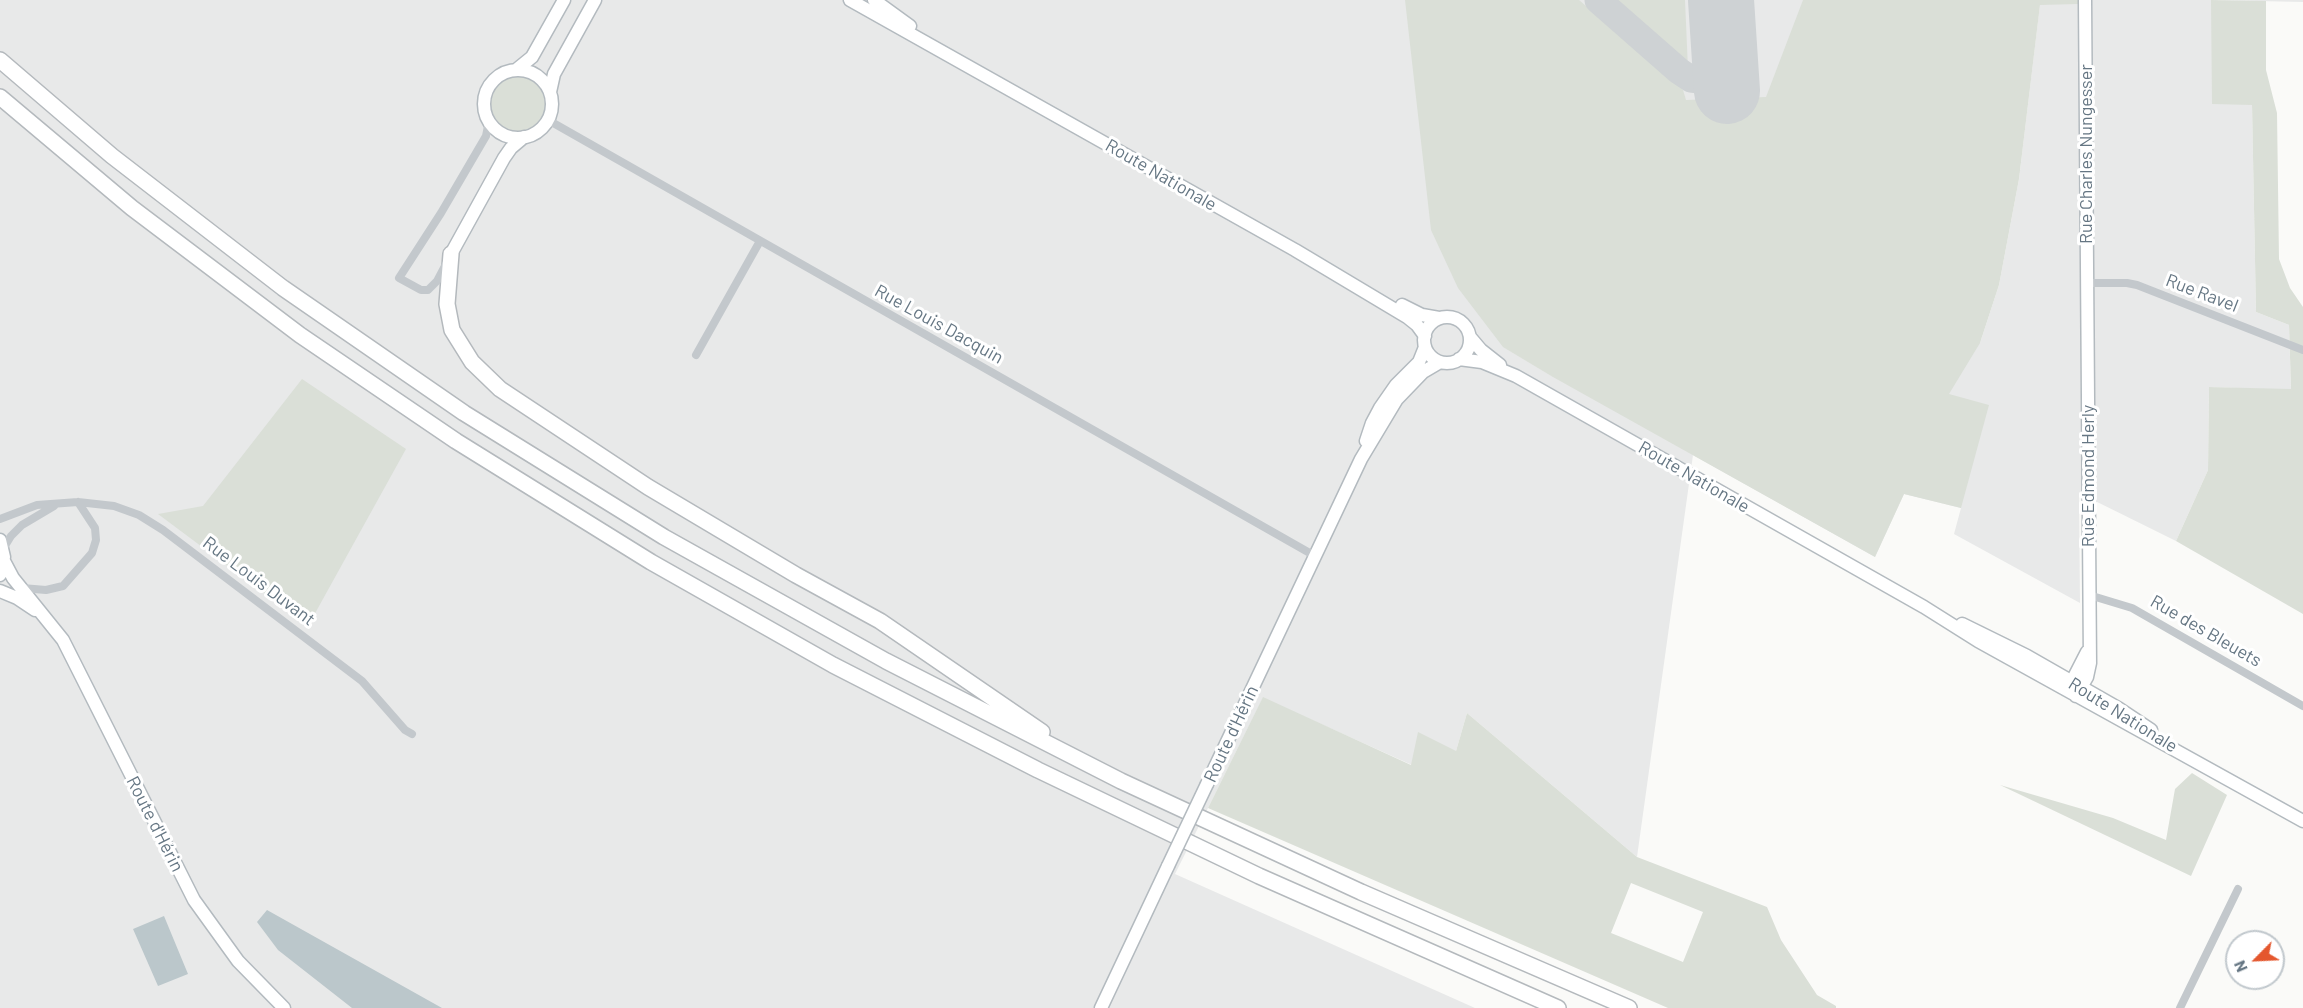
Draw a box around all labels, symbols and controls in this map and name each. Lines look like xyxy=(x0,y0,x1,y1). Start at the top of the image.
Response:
street label: Rue Charles Nungesser xyxy=(2075,64,2097,244)
street label: Route Nationale xyxy=(1102,134,1220,216)
street label: Rue Ravel xyxy=(2163,269,2241,317)
street label: Rue Louis Dacquin xyxy=(871,280,1007,368)
street label: Rue Edmond Herly xyxy=(2077,405,2099,547)
street label: Route Nationale xyxy=(1635,436,1753,518)
street label: Rue Louis Duvant xyxy=(199,532,319,630)
street label: Rue des Bleuets xyxy=(2147,590,2265,672)
street label: Route Nationale xyxy=(2064,673,2182,757)
street label: Route d'Hérin xyxy=(1199,682,1263,786)
street label: Route d'Hérin xyxy=(122,773,188,875)
north arrow xyxy=(2225,930,2285,990)
text: N xyxy=(2229,958,2251,975)

